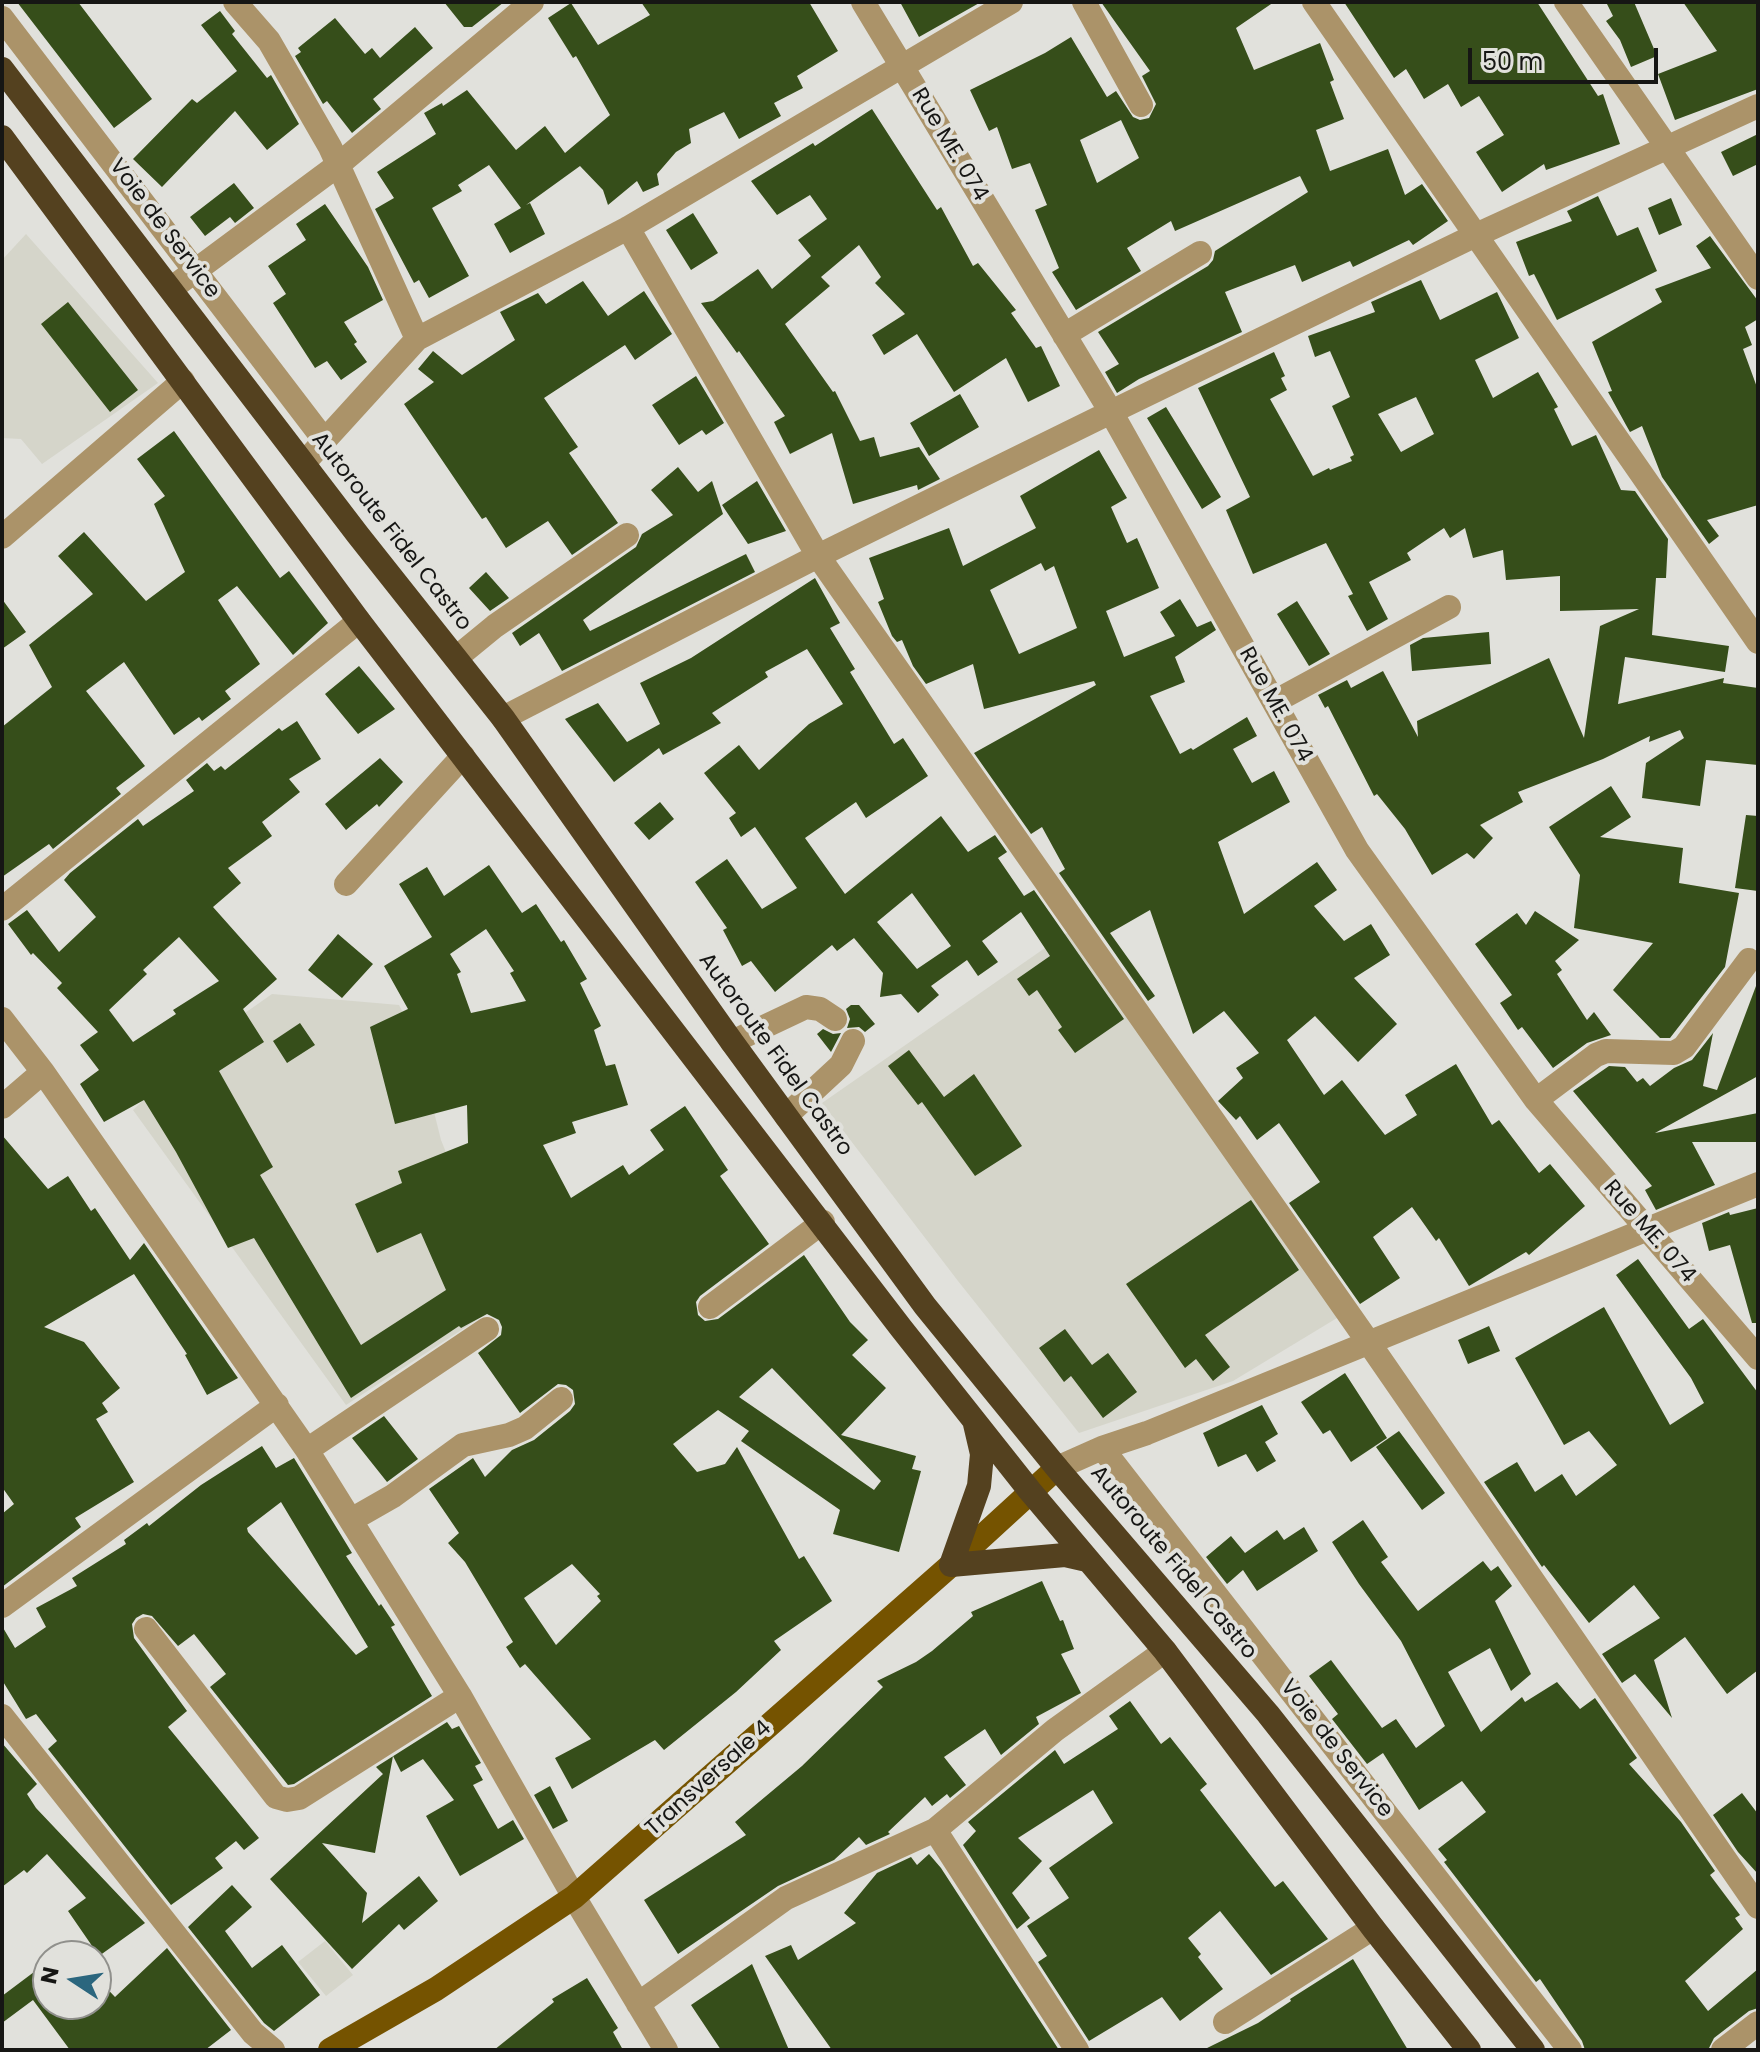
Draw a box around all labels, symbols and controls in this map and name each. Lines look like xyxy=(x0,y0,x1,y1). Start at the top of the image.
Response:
scale bar xyxy=(1472,32,1662,82)
text: 50 m xyxy=(1482,45,1543,78)
street label: Rue ME. 074 xyxy=(905,84,993,206)
street label: Voie de Service xyxy=(103,154,225,304)
street label: Autoroute Fidel Castro xyxy=(305,427,477,637)
street label: Rue ME. 074 xyxy=(1233,643,1317,767)
street label: Autoroute Fidel Castro xyxy=(692,948,858,1162)
street label: Rue ME. 074 xyxy=(1597,1175,1701,1289)
street label: Autoroute Fidel Castro xyxy=(1084,1461,1262,1665)
street label: Voie de Service xyxy=(1274,1675,1398,1823)
street label: Transversale 4 xyxy=(641,1716,777,1842)
north arrow xyxy=(32,1940,112,2020)
text: N xyxy=(33,1964,67,1987)

